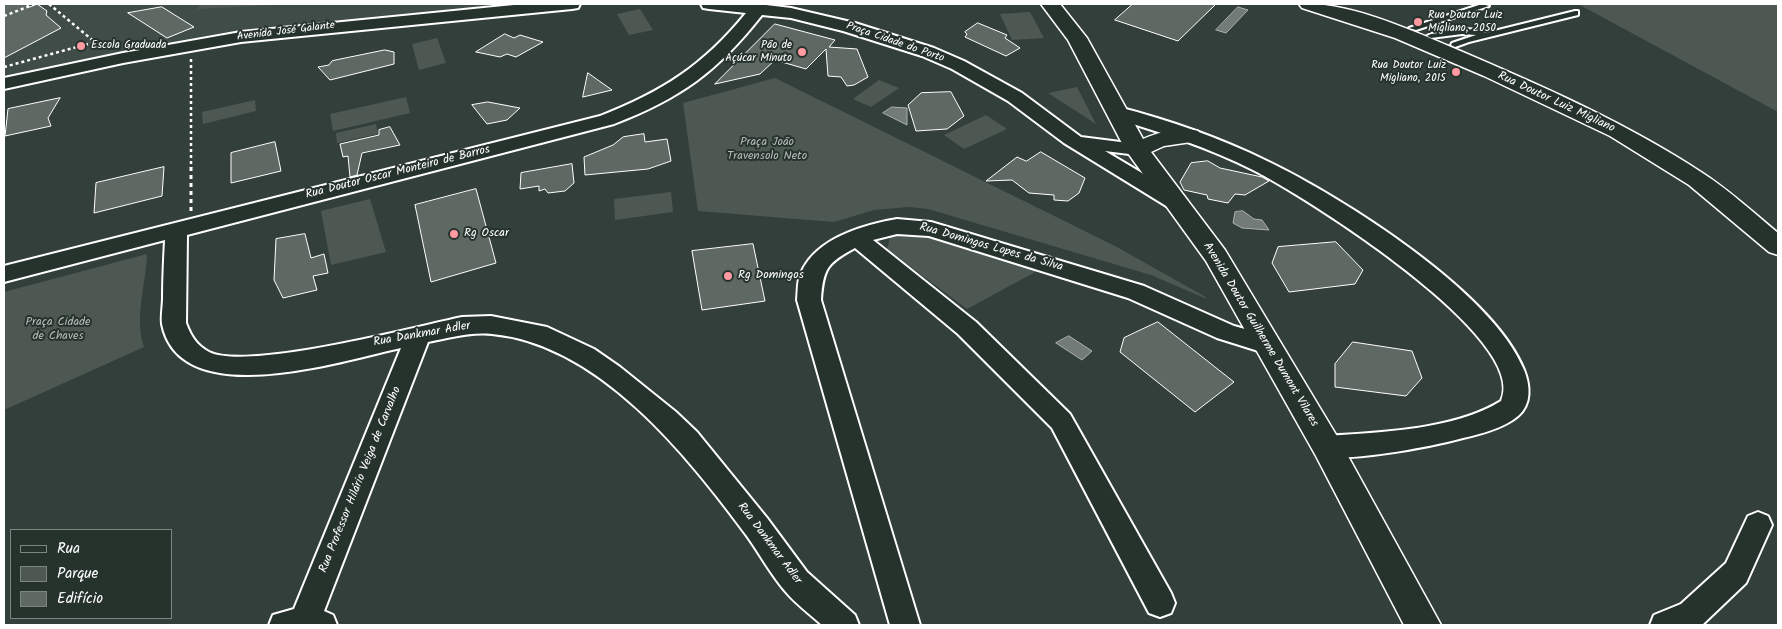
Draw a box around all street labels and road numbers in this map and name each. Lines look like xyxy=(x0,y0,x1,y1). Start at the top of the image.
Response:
street label: Avenida José Galante xyxy=(236,19,336,45)
street label: Praça Cidade do Porto xyxy=(844,20,946,66)
street label: Rua Doutor Luiz Migliano xyxy=(1495,70,1617,136)
street label: Rua Doutor Oscar Monteiro de Barros xyxy=(304,143,492,203)
street label: Rua Domingos Lopes da Silva xyxy=(918,221,1064,275)
street label: Avenida Doutor Guilherme Dumont Vilares xyxy=(1199,240,1321,430)
street label: Rua Dankmar Adler xyxy=(372,319,472,351)
street label: Rua Professor Hilário Veiga de Carvalho xyxy=(317,385,405,575)
street label: Rua Dankmar Adler xyxy=(734,500,804,588)

